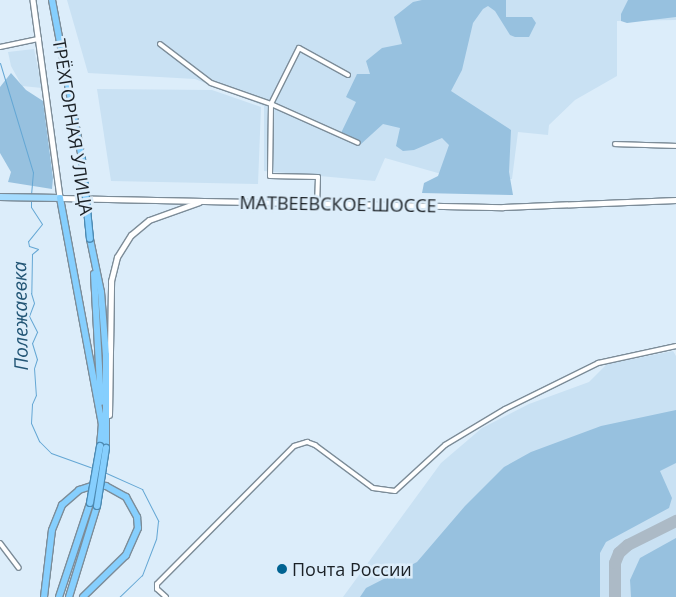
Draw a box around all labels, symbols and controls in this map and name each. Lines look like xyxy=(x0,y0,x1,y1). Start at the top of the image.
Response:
street label: ТРЁХГОРНАЯ УЛИЦА xyxy=(48,37,98,217)
street label: МАТВЕЕВСКОЕ ШОССЕ xyxy=(239,191,437,217)
water label: Полежаевка xyxy=(9,261,33,371)
place label: Почта России xyxy=(292,558,412,580)
marker: Почта России xyxy=(276,563,288,575)

